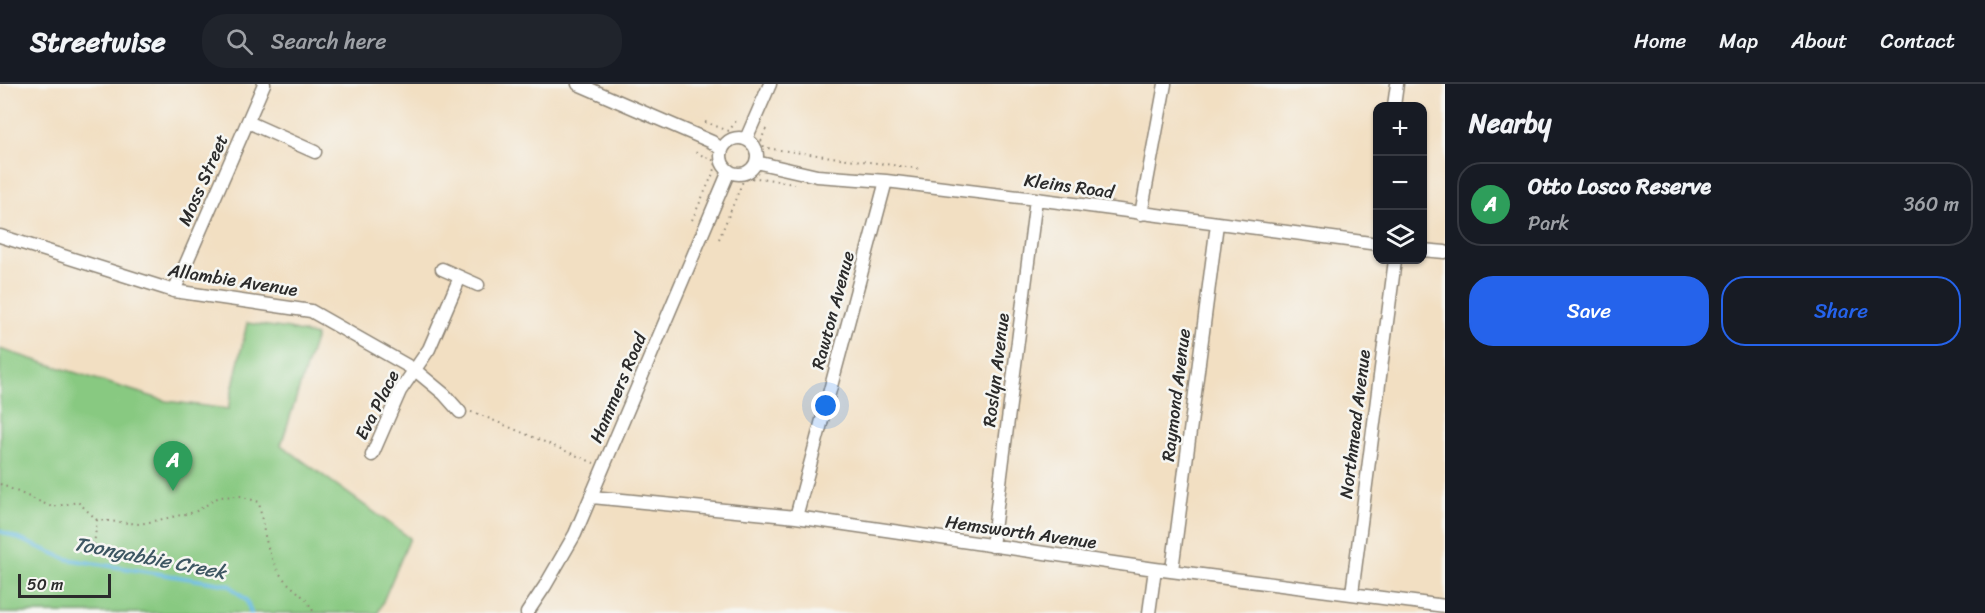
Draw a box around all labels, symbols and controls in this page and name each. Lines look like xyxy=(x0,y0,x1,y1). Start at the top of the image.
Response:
search box xyxy=(202,14,622,68)
text: Streetwise xyxy=(30,17,166,66)
text: Search here xyxy=(271,22,387,61)
text: Home xyxy=(1634,22,1686,60)
text: Map xyxy=(1719,22,1758,60)
text: About xyxy=(1791,22,1848,60)
text: Contact xyxy=(1881,22,1955,60)
icon: search xyxy=(223,25,256,58)
text: Nearby xyxy=(1469,100,1551,146)
map controls xyxy=(1373,102,1427,264)
button: + xyxy=(1373,102,1427,156)
street label: Moss Street xyxy=(169,129,237,231)
button: − xyxy=(1373,156,1427,210)
street label: Kleins Road xyxy=(1022,164,1117,208)
text: Otto Losco Reserve xyxy=(1528,167,1711,206)
text: A xyxy=(1484,187,1497,222)
text: 360 m xyxy=(1903,187,1959,222)
text: Park xyxy=(1528,206,1569,241)
button: layers xyxy=(1373,210,1427,264)
street label: Rawton Avenue xyxy=(802,247,864,373)
street label: Allambie Avenue xyxy=(165,254,300,306)
button: Save xyxy=(1469,276,1709,346)
button: Share xyxy=(1721,276,1961,346)
street label: Roslyn Avenue xyxy=(973,311,1019,429)
street label: Hammers Road xyxy=(580,326,656,448)
street label: Raymond Avenue xyxy=(1152,327,1200,463)
street label: Northmead Avenue xyxy=(1330,347,1380,500)
street label: Eva Place xyxy=(346,364,408,446)
your location xyxy=(811,391,840,420)
pin: A xyxy=(154,442,192,491)
street label: Hemsworth Avenue xyxy=(943,506,1099,559)
water label: Toongabbie Creek xyxy=(71,526,230,590)
text: 50 m xyxy=(27,570,63,599)
scale bar xyxy=(18,571,111,598)

